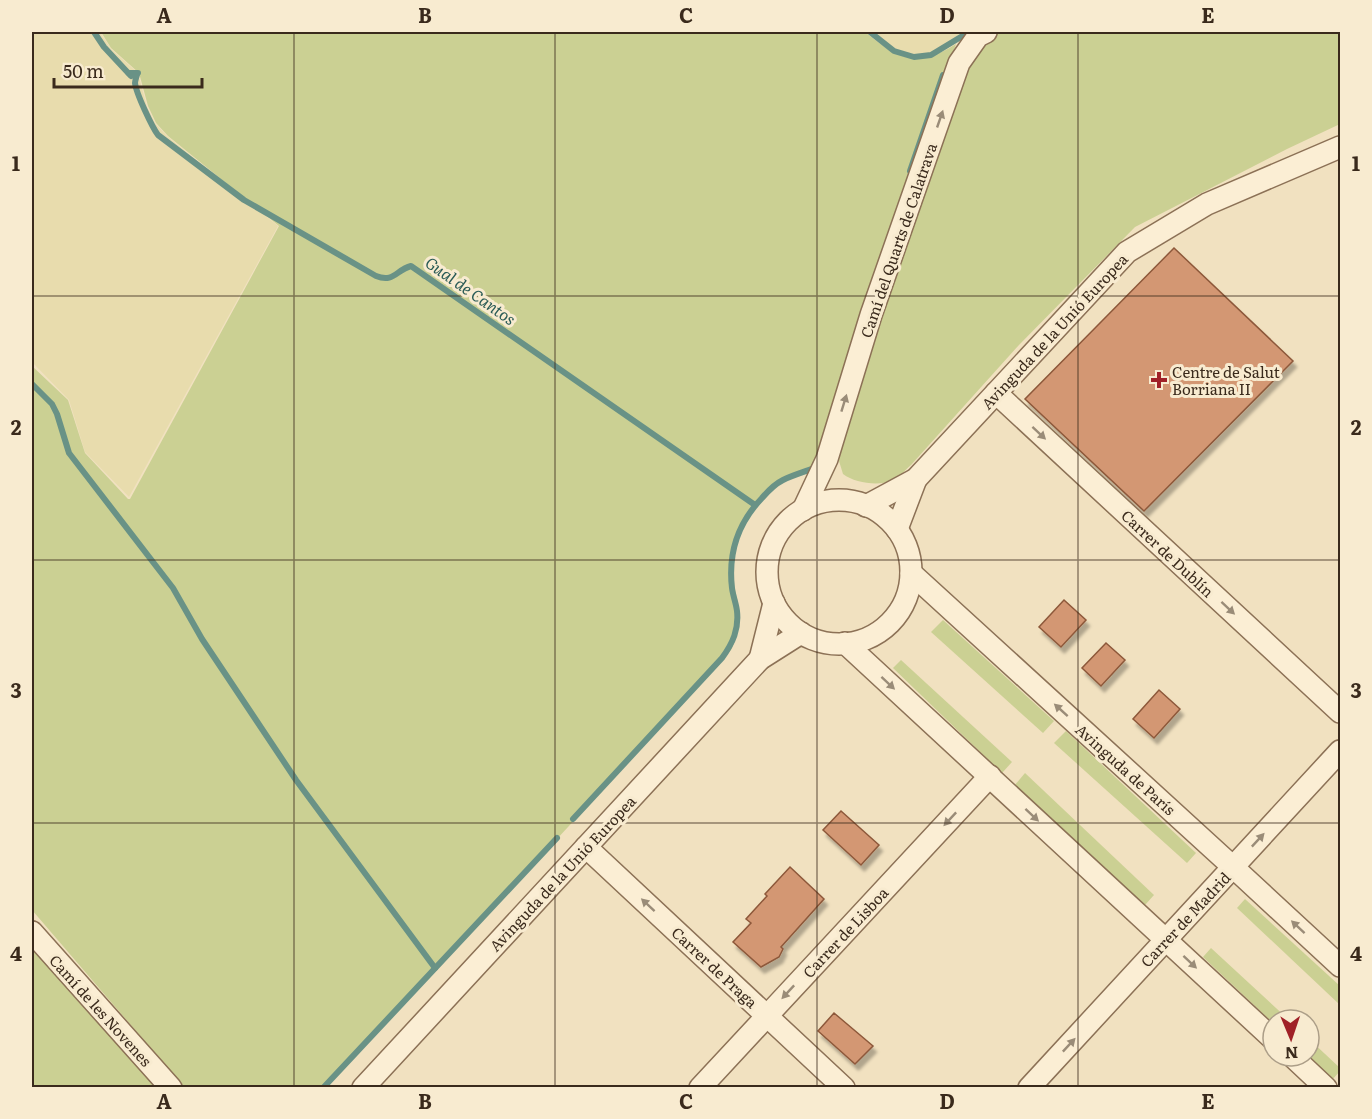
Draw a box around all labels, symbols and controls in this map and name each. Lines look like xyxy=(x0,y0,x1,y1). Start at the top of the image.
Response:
text: A xyxy=(156,0,172,29)
text: B xyxy=(418,0,432,29)
text: C xyxy=(679,0,693,29)
text: D xyxy=(939,0,955,29)
text: E xyxy=(1201,0,1215,29)
scale bar xyxy=(54,51,202,89)
text: 50 m xyxy=(63,57,104,84)
one-way arrow xyxy=(935,110,945,128)
street label: Camí del Quarts de Calatrava xyxy=(854,139,943,341)
text: 1 xyxy=(12,147,20,177)
text: 1 xyxy=(1352,147,1360,177)
street label: Avinguda de la Unió Europea xyxy=(975,247,1133,414)
water label: Gual de Cantos xyxy=(421,250,521,330)
place label: Centre de Salut Borriana II xyxy=(1172,360,1280,400)
marker: Centre de Salut Borriana II xyxy=(1150,371,1168,389)
one-way arrow xyxy=(840,394,849,412)
text: 2 xyxy=(11,411,22,441)
text: 2 xyxy=(1351,411,1362,441)
one-way arrow xyxy=(1032,425,1046,439)
street label: Carrer de Dublín xyxy=(1117,504,1220,602)
one-way arrow xyxy=(1220,601,1235,614)
text: 3 xyxy=(10,674,22,704)
text: 3 xyxy=(1350,674,1362,704)
one-way arrow xyxy=(881,676,896,690)
one-way arrow xyxy=(1054,704,1069,717)
street label: Avinguda de París xyxy=(1071,718,1181,820)
street label: Avinguda de la Unió Europea xyxy=(483,789,641,956)
one-way arrow xyxy=(1024,808,1039,822)
one-way arrow xyxy=(944,811,957,826)
one-way arrow xyxy=(1251,832,1265,847)
street label: Carrer de Madrid xyxy=(1135,866,1235,972)
street label: Carrer de Lisboa xyxy=(797,881,894,983)
one-way arrow xyxy=(640,898,655,912)
one-way arrow xyxy=(1291,920,1305,934)
street label: Carrer de Praga xyxy=(667,921,764,1014)
text: 4 xyxy=(10,937,22,967)
text: 4 xyxy=(1350,937,1362,967)
street label: Camí de les Novenes xyxy=(44,949,158,1071)
one-way arrow xyxy=(1183,955,1198,969)
one-way arrow xyxy=(782,984,795,999)
north arrow xyxy=(1261,1008,1321,1068)
one-way arrow xyxy=(1062,1037,1076,1052)
text: N xyxy=(1284,1042,1299,1066)
text: A xyxy=(156,1085,172,1115)
text: B xyxy=(418,1085,432,1115)
text: C xyxy=(679,1085,693,1115)
text: D xyxy=(939,1085,955,1115)
text: E xyxy=(1201,1085,1215,1115)

